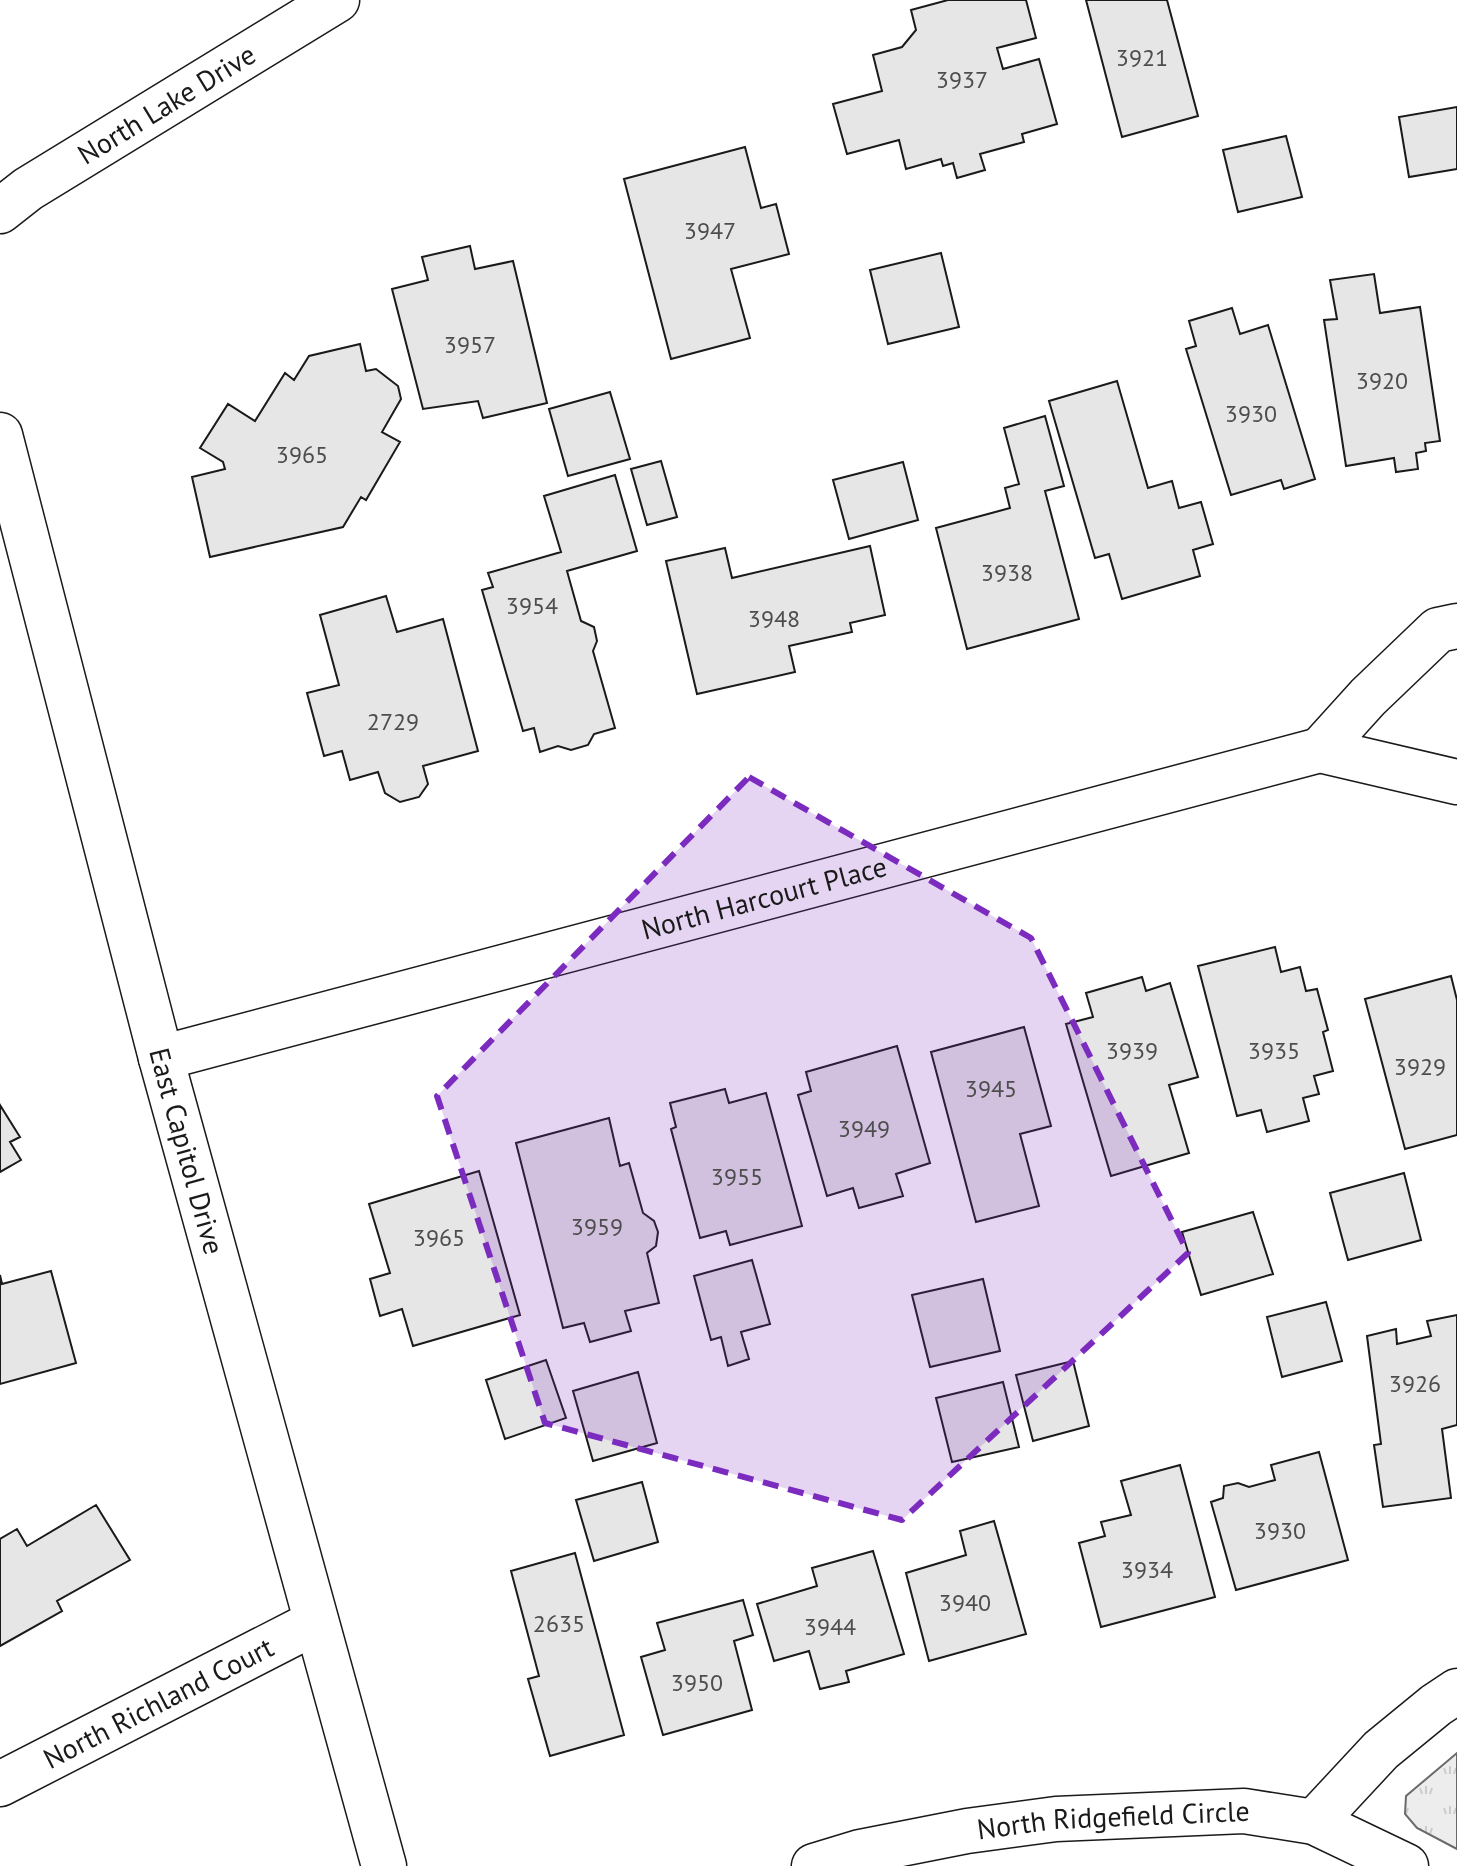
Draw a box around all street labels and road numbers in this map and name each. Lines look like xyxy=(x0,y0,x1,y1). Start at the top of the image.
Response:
street label: North Lake Drive xyxy=(70,35,262,172)
street label: North Harcourt Place xyxy=(637,847,891,948)
street label: East Capitol Drive xyxy=(141,1044,233,1258)
street label: North Richland Court xyxy=(37,1628,280,1777)
street label: North Ridgefield Circle xyxy=(975,1792,1250,1847)

